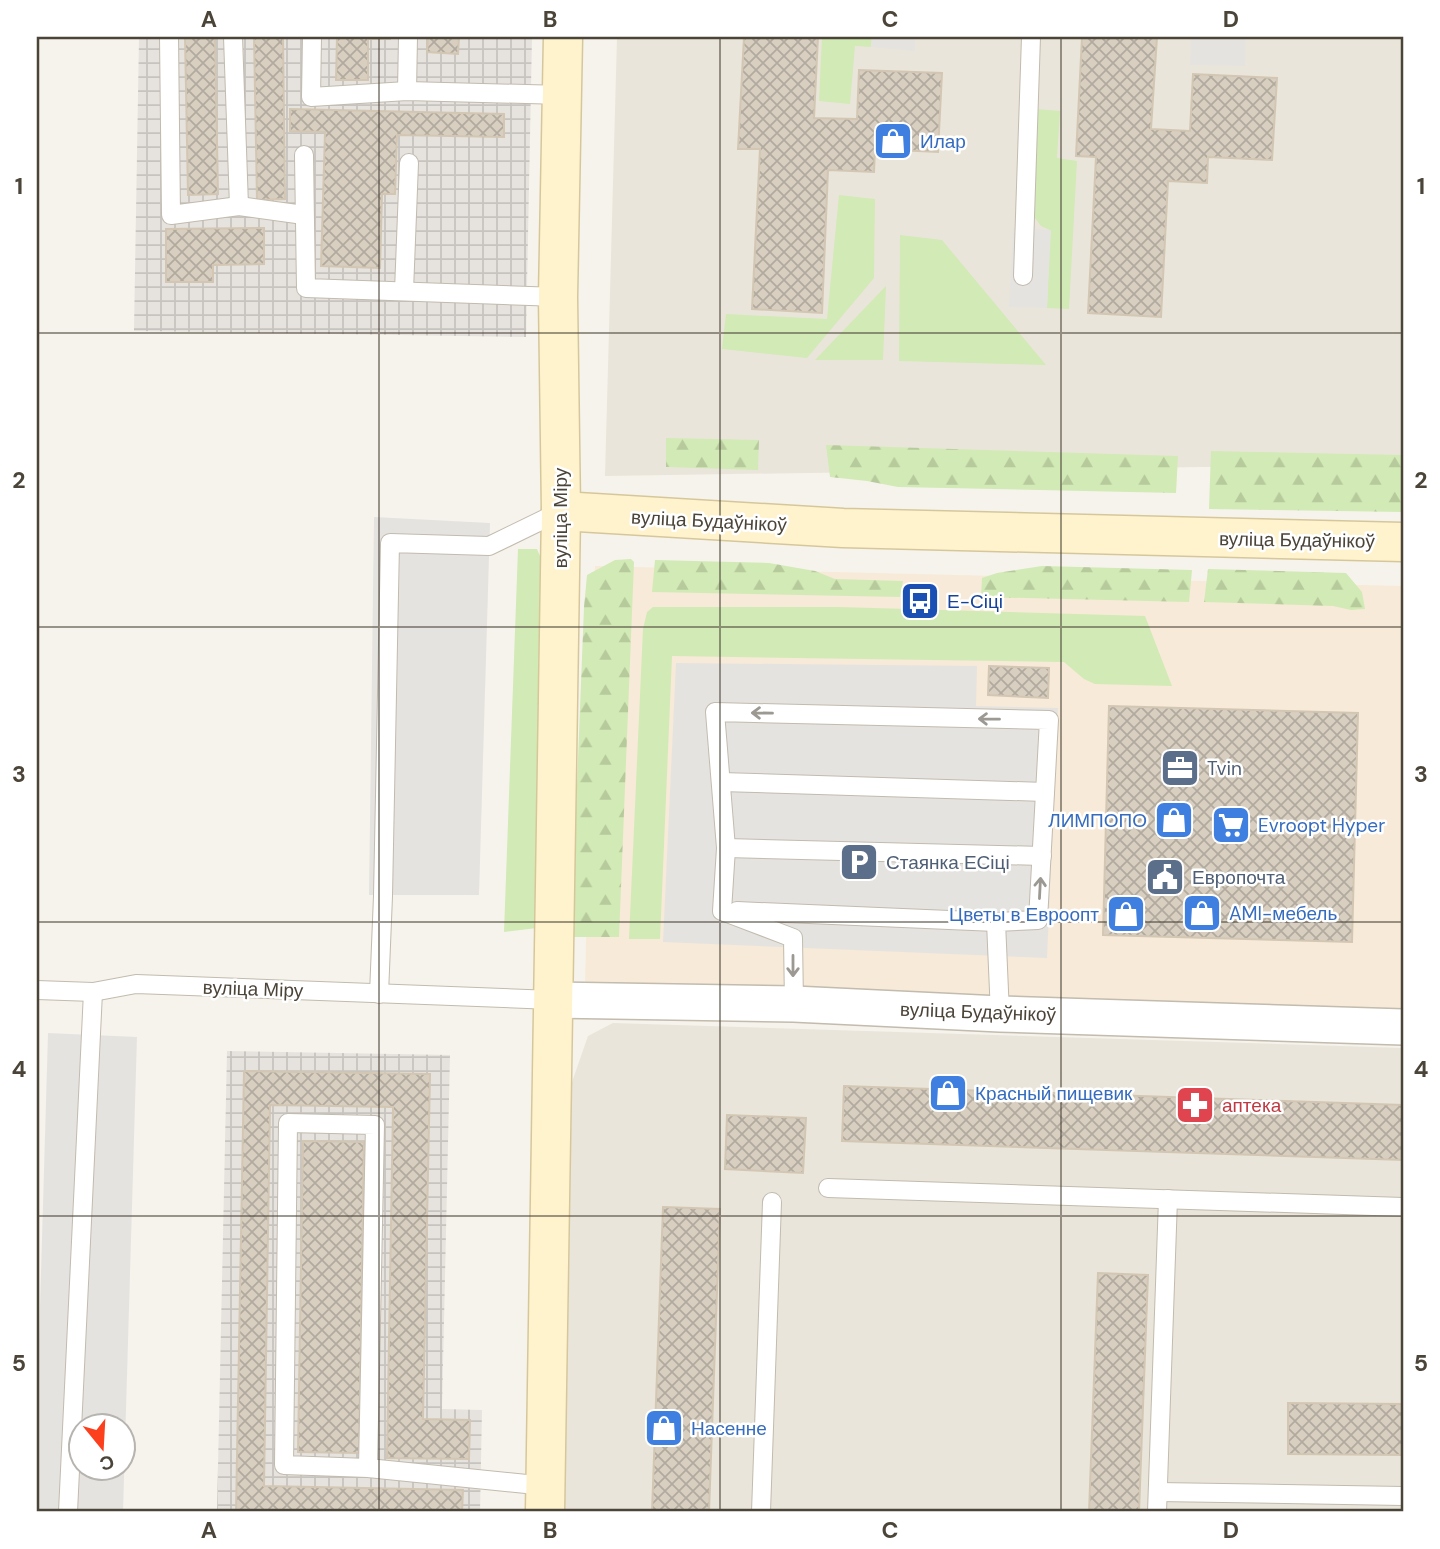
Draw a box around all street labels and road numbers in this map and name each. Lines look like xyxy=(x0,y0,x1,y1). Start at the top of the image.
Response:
street label: вуліца Міру xyxy=(548,467,573,568)
street label: вуліца Будаўнікоў xyxy=(630,504,788,538)
street label: вуліца Будаўнікоў xyxy=(1219,526,1376,554)
street label: вуліца Міру xyxy=(202,975,304,1003)
street label: вуліца Будаўнікоў xyxy=(900,997,1057,1027)

